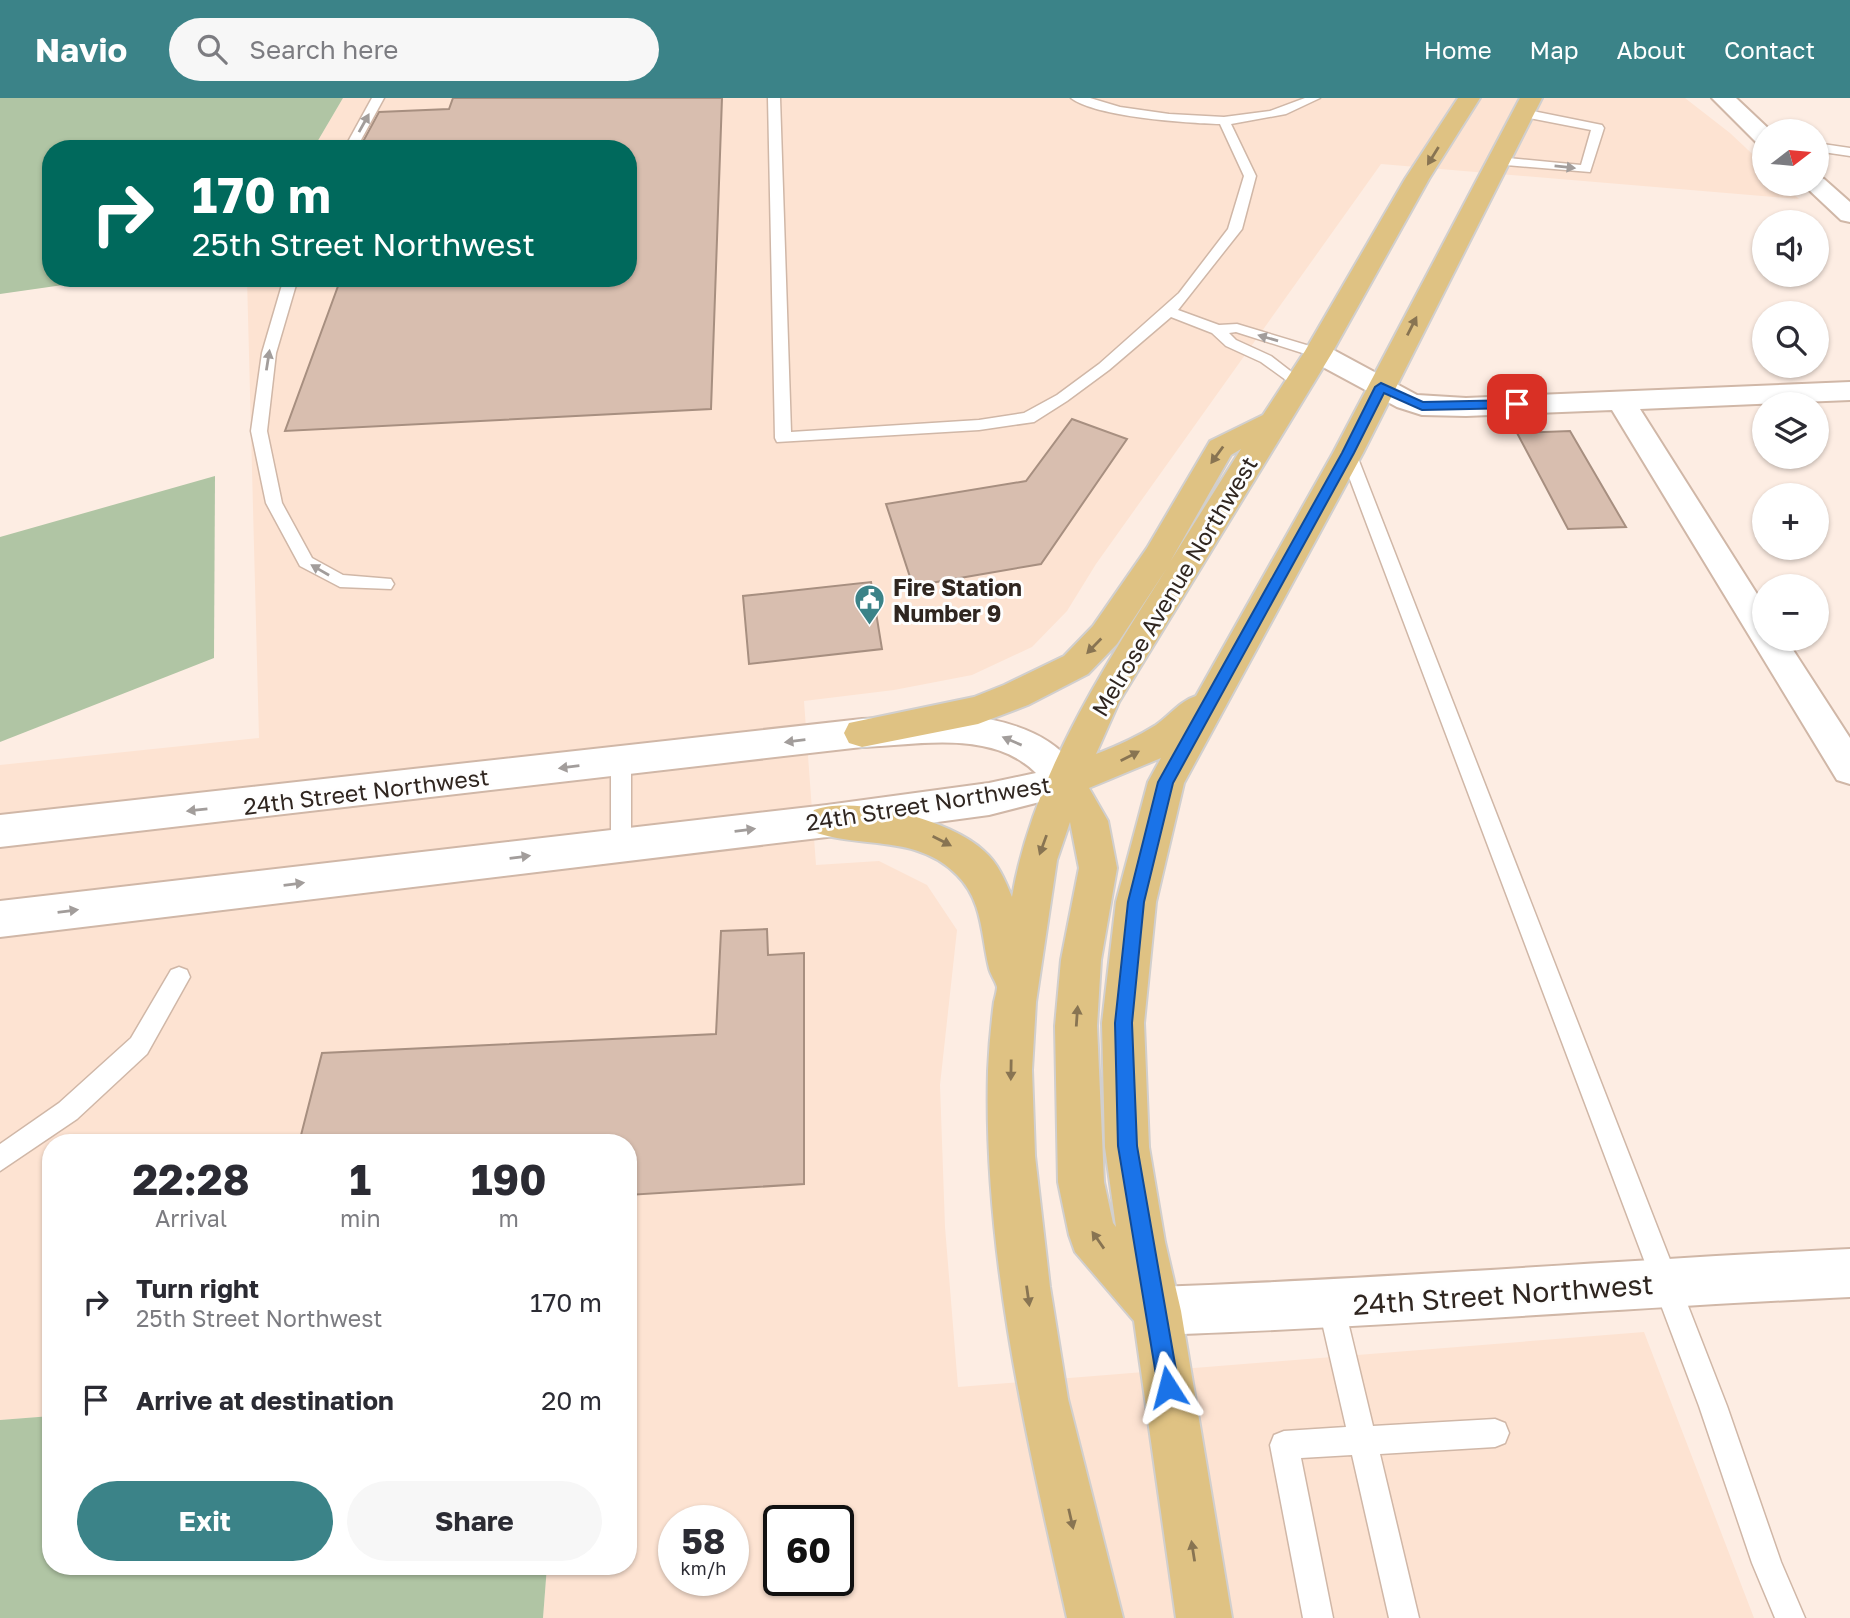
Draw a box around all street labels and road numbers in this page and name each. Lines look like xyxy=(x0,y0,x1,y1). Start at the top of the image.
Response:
street label: Melrose Avenue Northwest xyxy=(1085,451,1263,721)
street label: 24th Street Northwest xyxy=(242,762,490,820)
street label: 24th Street Northwest xyxy=(804,770,1052,836)
street label: 24th Street Northwest xyxy=(1352,1267,1654,1321)

